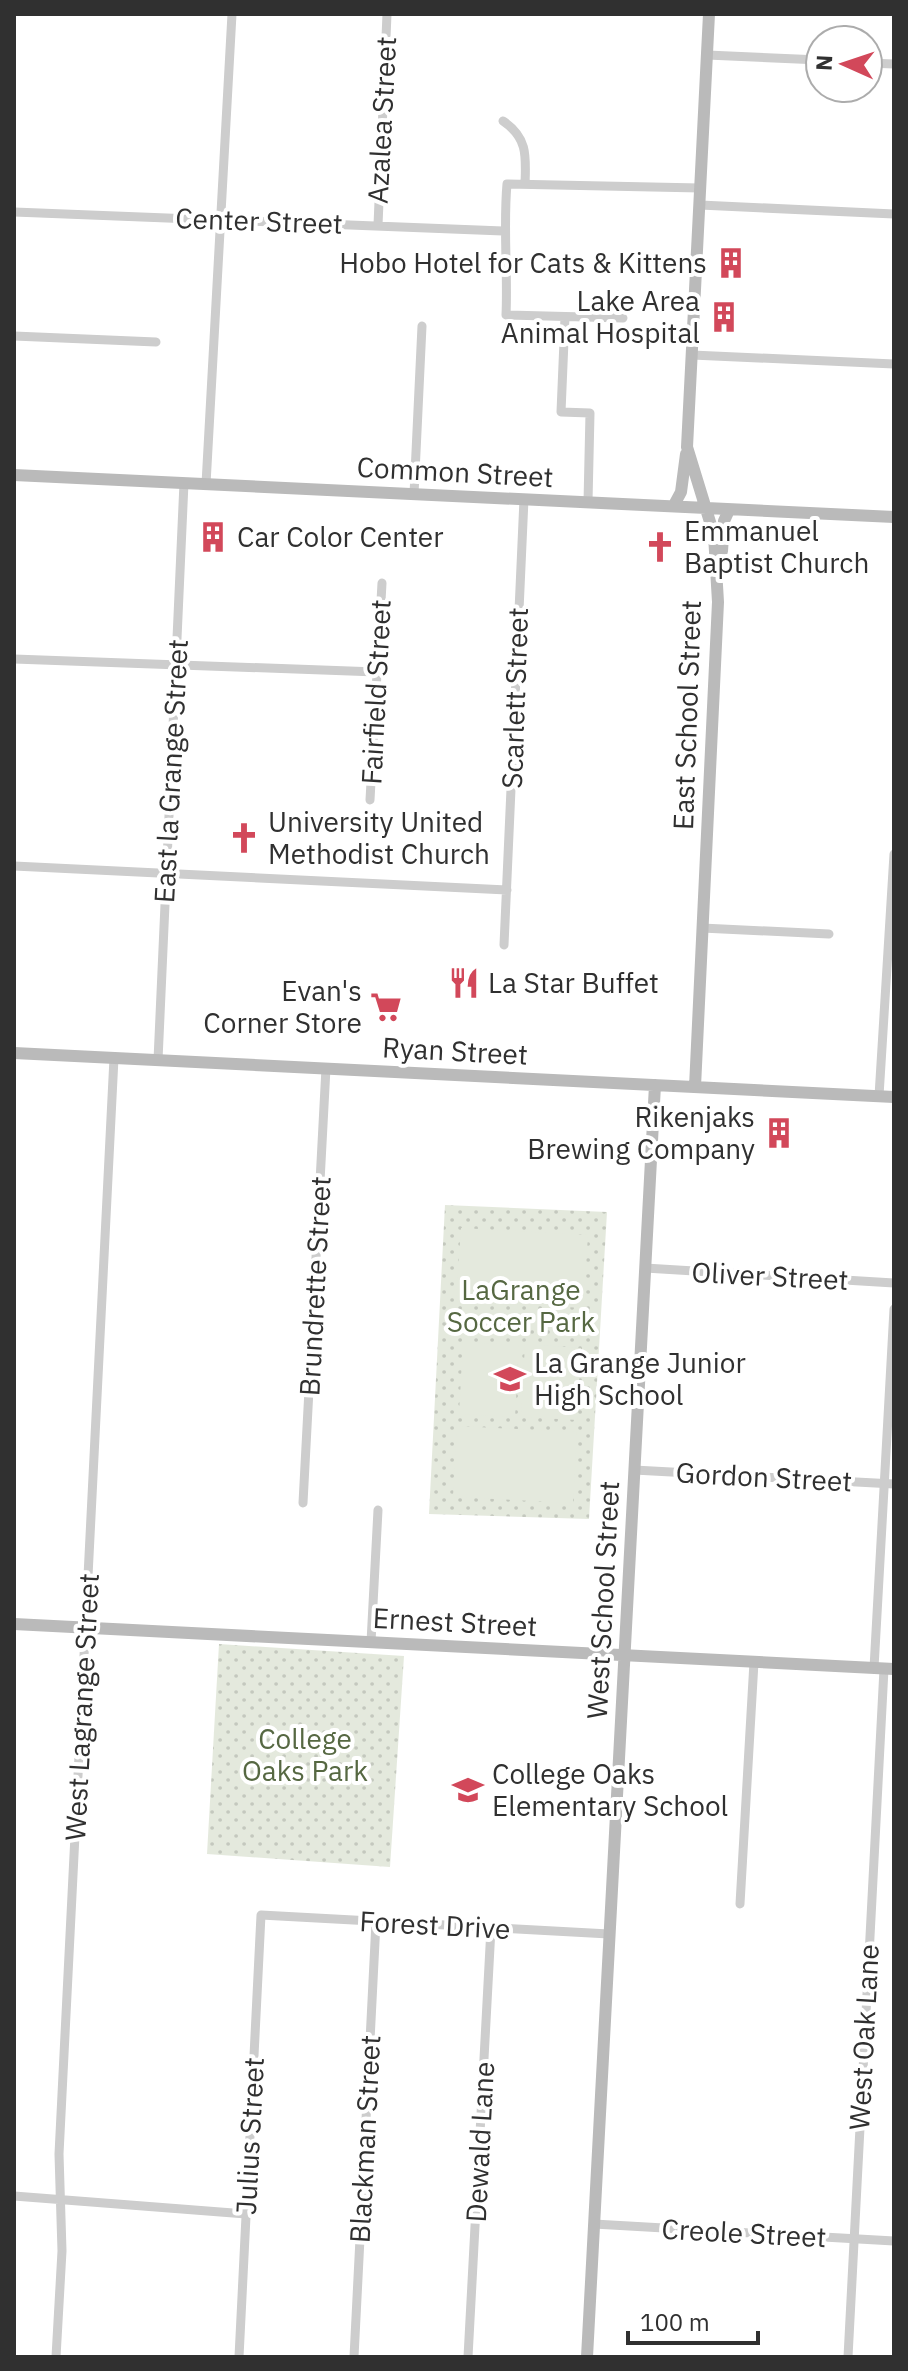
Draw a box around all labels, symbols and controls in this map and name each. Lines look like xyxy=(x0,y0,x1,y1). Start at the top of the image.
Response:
north arrow xyxy=(804,24,884,104)
street label: Azalea Street xyxy=(359,35,404,205)
text: N xyxy=(809,54,838,72)
street label: Center Street xyxy=(175,199,343,242)
place label: Hobo Hotel for Cats & Kittens xyxy=(339,244,707,281)
building icon: Hobo Hotel for Cats & Kittens xyxy=(714,246,748,280)
place label: Lake Area Animal Hospital xyxy=(501,282,700,351)
building icon: Lake Area Animal Hospital xyxy=(707,300,741,334)
street label: Common Street xyxy=(356,448,554,495)
place label: Emmanuel Baptist Church xyxy=(684,512,869,581)
place label: Car Color Center xyxy=(237,518,444,555)
building icon: Car Color Center xyxy=(196,520,230,554)
church icon: Emmanuel Baptist Church xyxy=(643,530,677,564)
street label: Fairfield Street xyxy=(352,598,399,786)
street label: East School Street xyxy=(664,600,709,830)
street label: Scarlett Street xyxy=(493,607,536,789)
street label: East la Grange Street xyxy=(145,638,196,904)
place label: University United Methodist Church xyxy=(268,803,490,872)
church icon: University United Methodist Church xyxy=(227,821,261,855)
place label: La Star Buffet xyxy=(488,964,659,1001)
restaurant icon: La Star Buffet xyxy=(447,966,481,1000)
place label: Evan's Corner Store xyxy=(203,972,362,1041)
supermarket icon: Evan's Corner Store xyxy=(369,990,403,1024)
street label: Ryan Street xyxy=(381,1028,529,1073)
place label: Rikenjaks Brewing Company xyxy=(527,1098,755,1167)
building icon: Rikenjaks Brewing Company xyxy=(762,1116,796,1150)
street label: Brundrette Street xyxy=(290,1175,339,1397)
street label: Oliver Street xyxy=(691,1253,849,1298)
park label: LaGrange Soccer Park xyxy=(447,1271,596,1340)
place label: La Grange Junior High School xyxy=(534,1344,746,1413)
school or university icon: La Grange Junior High School xyxy=(493,1362,527,1396)
street label: Gordon Street xyxy=(675,1453,853,1500)
street label: West School Street xyxy=(578,1480,627,1720)
street label: West Lagrange Street xyxy=(56,1572,107,1842)
street label: Ernest Street xyxy=(372,1599,538,1644)
park label: College Oaks Park xyxy=(242,1720,368,1789)
place label: College Oaks Elementary School xyxy=(492,1755,728,1824)
school or university icon: College Oaks Elementary School xyxy=(451,1773,485,1807)
street label: Forest Drive xyxy=(359,1902,511,1947)
street label: West Oak Lane xyxy=(840,1943,887,2131)
street label: Blackman Street xyxy=(341,2034,388,2244)
street label: Julius Street xyxy=(227,2056,272,2216)
street label: Dewald Lane xyxy=(457,2061,502,2223)
street label: Creole Street xyxy=(661,2210,827,2255)
scale bar xyxy=(628,2295,758,2345)
text: 100 m xyxy=(640,2306,710,2338)

